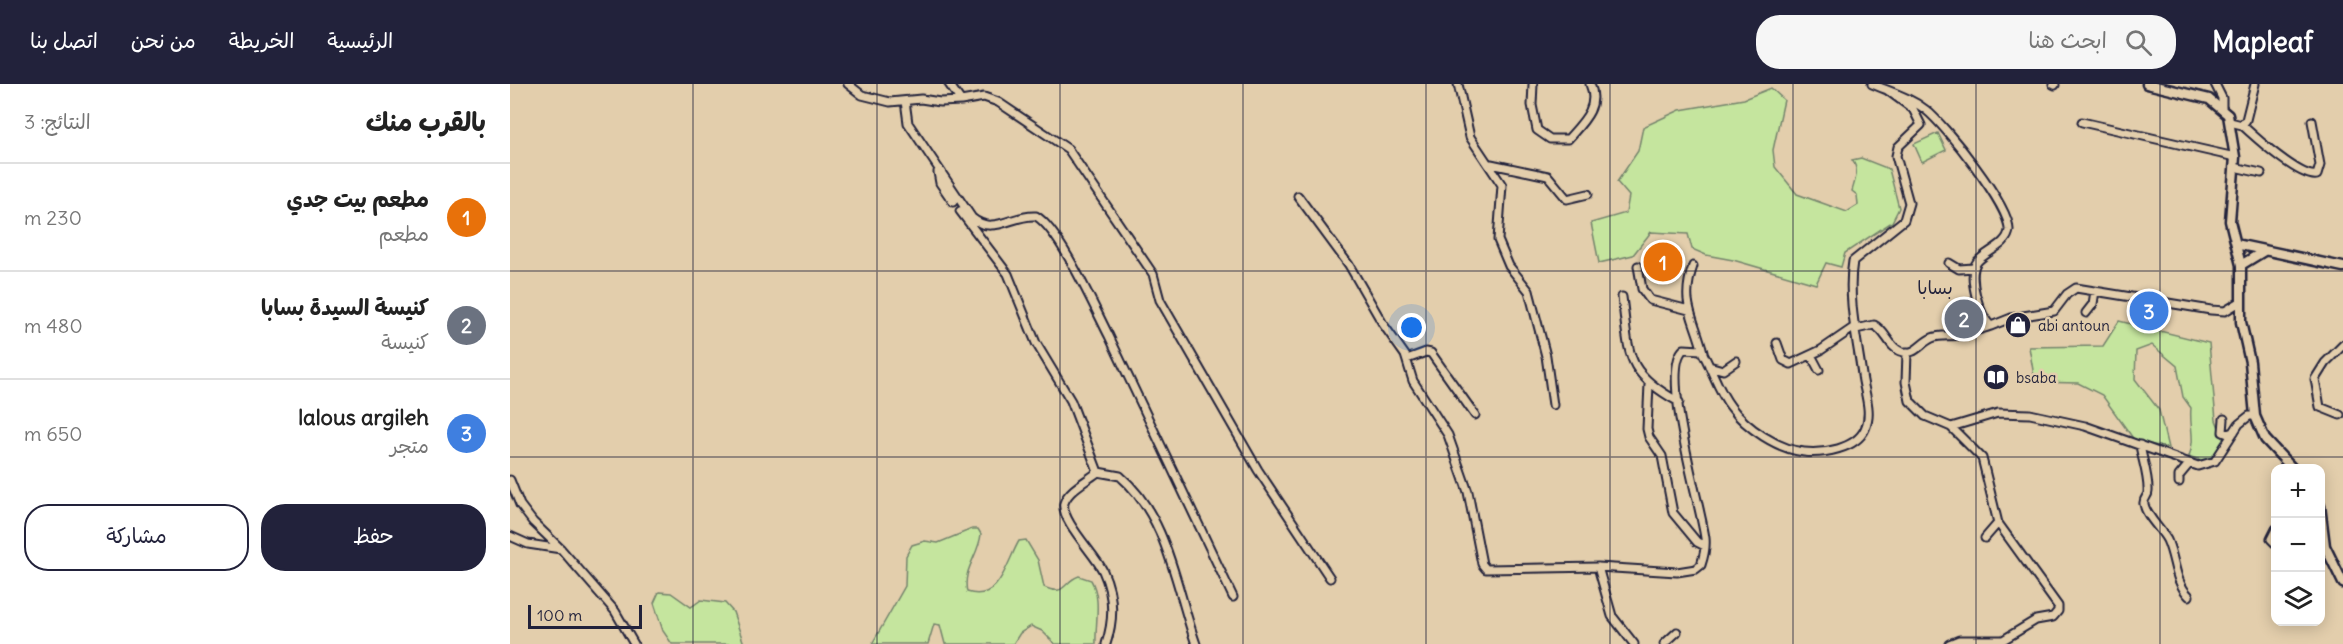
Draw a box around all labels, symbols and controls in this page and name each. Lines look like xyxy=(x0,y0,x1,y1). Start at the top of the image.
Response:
search box xyxy=(1756,15,2176,69)
text: Mapleaf xyxy=(2212,24,2313,60)
text: ابحث هنا xyxy=(2028,26,2107,54)
icon: search xyxy=(2122,26,2155,59)
text: اتصل بنا xyxy=(30,27,98,54)
text: من نحن xyxy=(131,27,196,54)
text: الخريطة xyxy=(229,27,294,54)
text: الرئيسية xyxy=(327,27,393,54)
text: بالقرب منك xyxy=(366,105,486,138)
text: النتائج: 3 xyxy=(24,109,91,134)
text: مطعم بيت جدي xyxy=(287,185,429,213)
text: 230 m xyxy=(24,205,82,230)
text: 1 xyxy=(463,205,470,230)
text: مطعم xyxy=(378,221,429,246)
pin: 1 xyxy=(1644,240,1682,285)
district label: بسابا xyxy=(1917,276,1953,299)
pin: 3 xyxy=(2130,288,2168,334)
text: كنيسة السيدة بسابا xyxy=(261,293,429,321)
pin: 2 xyxy=(1944,296,1984,342)
shop icon: abi antoun xyxy=(2003,310,2033,340)
text: 480 m xyxy=(24,313,83,338)
text: 2 xyxy=(461,313,472,338)
your location xyxy=(1397,313,1426,342)
place label: abi antoun xyxy=(2038,316,2110,335)
text: كنيسة xyxy=(381,329,429,354)
library icon: bsaba xyxy=(1981,362,2011,392)
place label: bsaba xyxy=(2016,368,2057,387)
text: lalous argileh xyxy=(298,403,429,431)
text: 650 m xyxy=(24,421,83,446)
text: 3 xyxy=(461,421,472,446)
text: متجر xyxy=(390,433,429,458)
map controls xyxy=(2271,464,2325,626)
button: + xyxy=(2271,464,2325,518)
button: مشاركة xyxy=(24,504,249,571)
button: حفظ xyxy=(261,504,486,571)
button: − xyxy=(2271,518,2325,572)
button: layers xyxy=(2271,572,2325,626)
scale bar xyxy=(528,602,642,630)
text: 100 m xyxy=(537,605,582,625)

